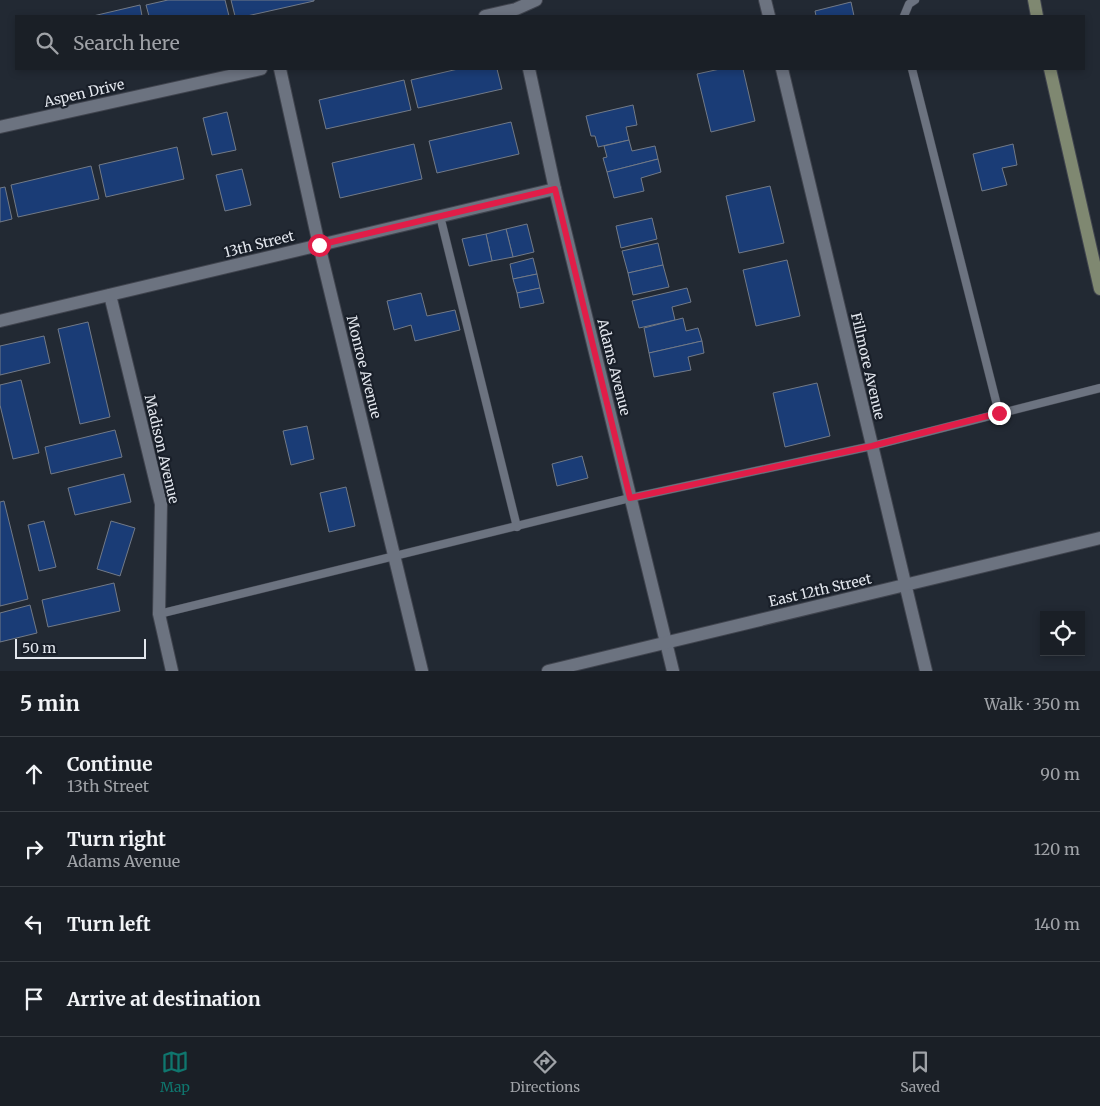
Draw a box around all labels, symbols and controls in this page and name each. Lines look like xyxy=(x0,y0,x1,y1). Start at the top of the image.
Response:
search box xyxy=(15,15,1085,70)
icon: search xyxy=(33,29,61,57)
text: Search here xyxy=(73,31,180,55)
street label: Aspen Drive xyxy=(41,75,126,111)
street label: 13th Street xyxy=(222,226,297,261)
route start xyxy=(308,234,331,257)
street label: Fillmore Avenue xyxy=(847,311,889,421)
street label: Monroe Avenue xyxy=(343,314,385,420)
street label: Adams Avenue xyxy=(593,316,635,417)
street label: Madison Avenue xyxy=(141,393,183,505)
route end xyxy=(988,402,1011,425)
street label: East 12th Street xyxy=(767,569,874,611)
map controls xyxy=(1040,611,1085,656)
button: locate xyxy=(1040,611,1085,656)
scale bar xyxy=(15,636,146,659)
text: 50 m xyxy=(22,639,56,657)
text: 5 min xyxy=(20,690,80,717)
text: Walk · 350 m xyxy=(984,694,1080,714)
text: Continue xyxy=(67,752,153,776)
icon: ahead xyxy=(20,760,48,788)
text: 90 m xyxy=(1040,764,1080,784)
text: 13th Street xyxy=(67,776,149,796)
text: Turn right xyxy=(67,827,166,851)
icon: right xyxy=(20,835,48,863)
text: 120 m xyxy=(1034,839,1080,859)
text: Adams Avenue xyxy=(67,851,180,871)
icon: left xyxy=(20,910,48,938)
text: Turn left xyxy=(67,912,151,936)
text: 140 m xyxy=(1034,914,1080,934)
icon: arrive xyxy=(20,985,48,1013)
text: Arrive at destination xyxy=(67,987,261,1011)
tab: Map xyxy=(160,1048,190,1096)
tab: Directions xyxy=(510,1048,580,1096)
tab: Saved xyxy=(900,1048,940,1096)

